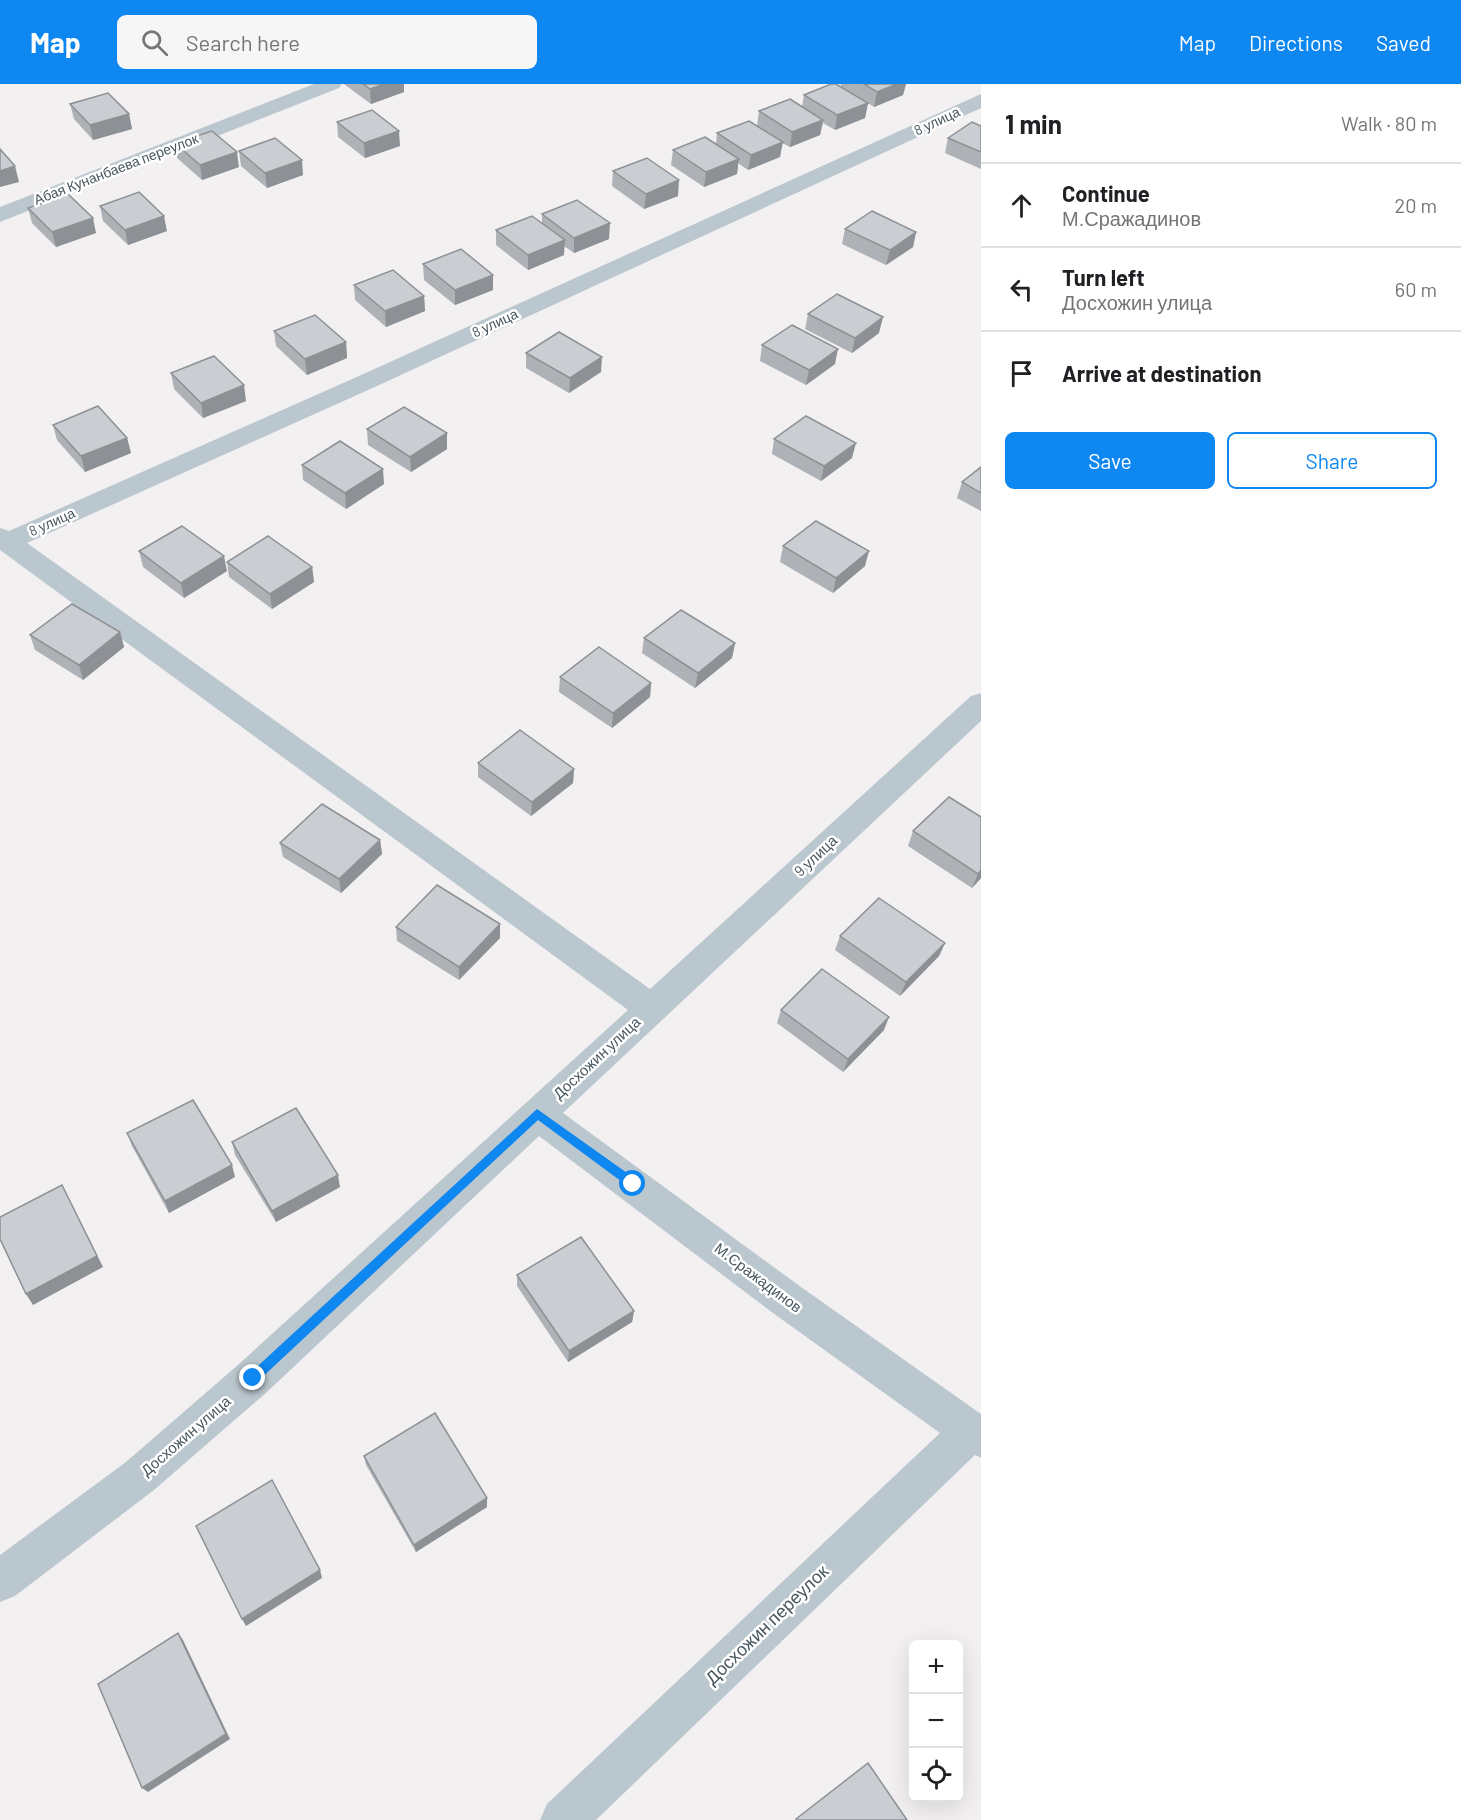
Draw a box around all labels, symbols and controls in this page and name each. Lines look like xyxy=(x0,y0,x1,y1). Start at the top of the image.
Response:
search box xyxy=(117,15,537,69)
text: Map xyxy=(30,25,81,59)
icon: search xyxy=(138,26,171,59)
text: Search here xyxy=(186,29,300,55)
text: Map xyxy=(1179,30,1216,55)
text: Directions xyxy=(1249,30,1343,55)
text: Saved xyxy=(1376,30,1431,55)
street label: 8 улица xyxy=(911,102,963,139)
text: 1 min xyxy=(1005,108,1062,139)
text: Walk · 80 m xyxy=(1341,111,1437,135)
street label: Абая Кунанбаева переулок xyxy=(31,129,201,208)
text: Continue xyxy=(1062,180,1150,206)
icon: ahead xyxy=(1005,189,1038,222)
text: 20 m xyxy=(1394,193,1437,217)
text: М.Сражадинов xyxy=(1062,206,1201,230)
text: Turn left xyxy=(1062,264,1145,290)
icon: left xyxy=(1005,273,1038,306)
text: 60 m xyxy=(1395,277,1437,301)
text: Досхожин улица xyxy=(1062,290,1212,314)
street label: 8 улица xyxy=(469,304,521,341)
icon: arrive xyxy=(1005,357,1038,390)
text: Arrive at destination xyxy=(1062,360,1261,386)
button: Save xyxy=(1005,432,1215,489)
button: Share xyxy=(1227,432,1437,489)
street label: 8 улица xyxy=(26,504,78,539)
street label: 9 улица xyxy=(790,830,841,880)
street label: Досхожин улица xyxy=(549,1012,644,1102)
route start xyxy=(619,1170,645,1196)
street label: М.Сражадинов xyxy=(712,1239,806,1316)
route end xyxy=(239,1364,265,1390)
street label: Досхожин улица xyxy=(137,1391,234,1479)
street label: Досхожин переулок xyxy=(700,1560,832,1689)
map controls xyxy=(909,1640,963,1802)
button: + xyxy=(909,1640,963,1694)
button: − xyxy=(909,1694,963,1748)
button: locate xyxy=(909,1748,963,1802)

